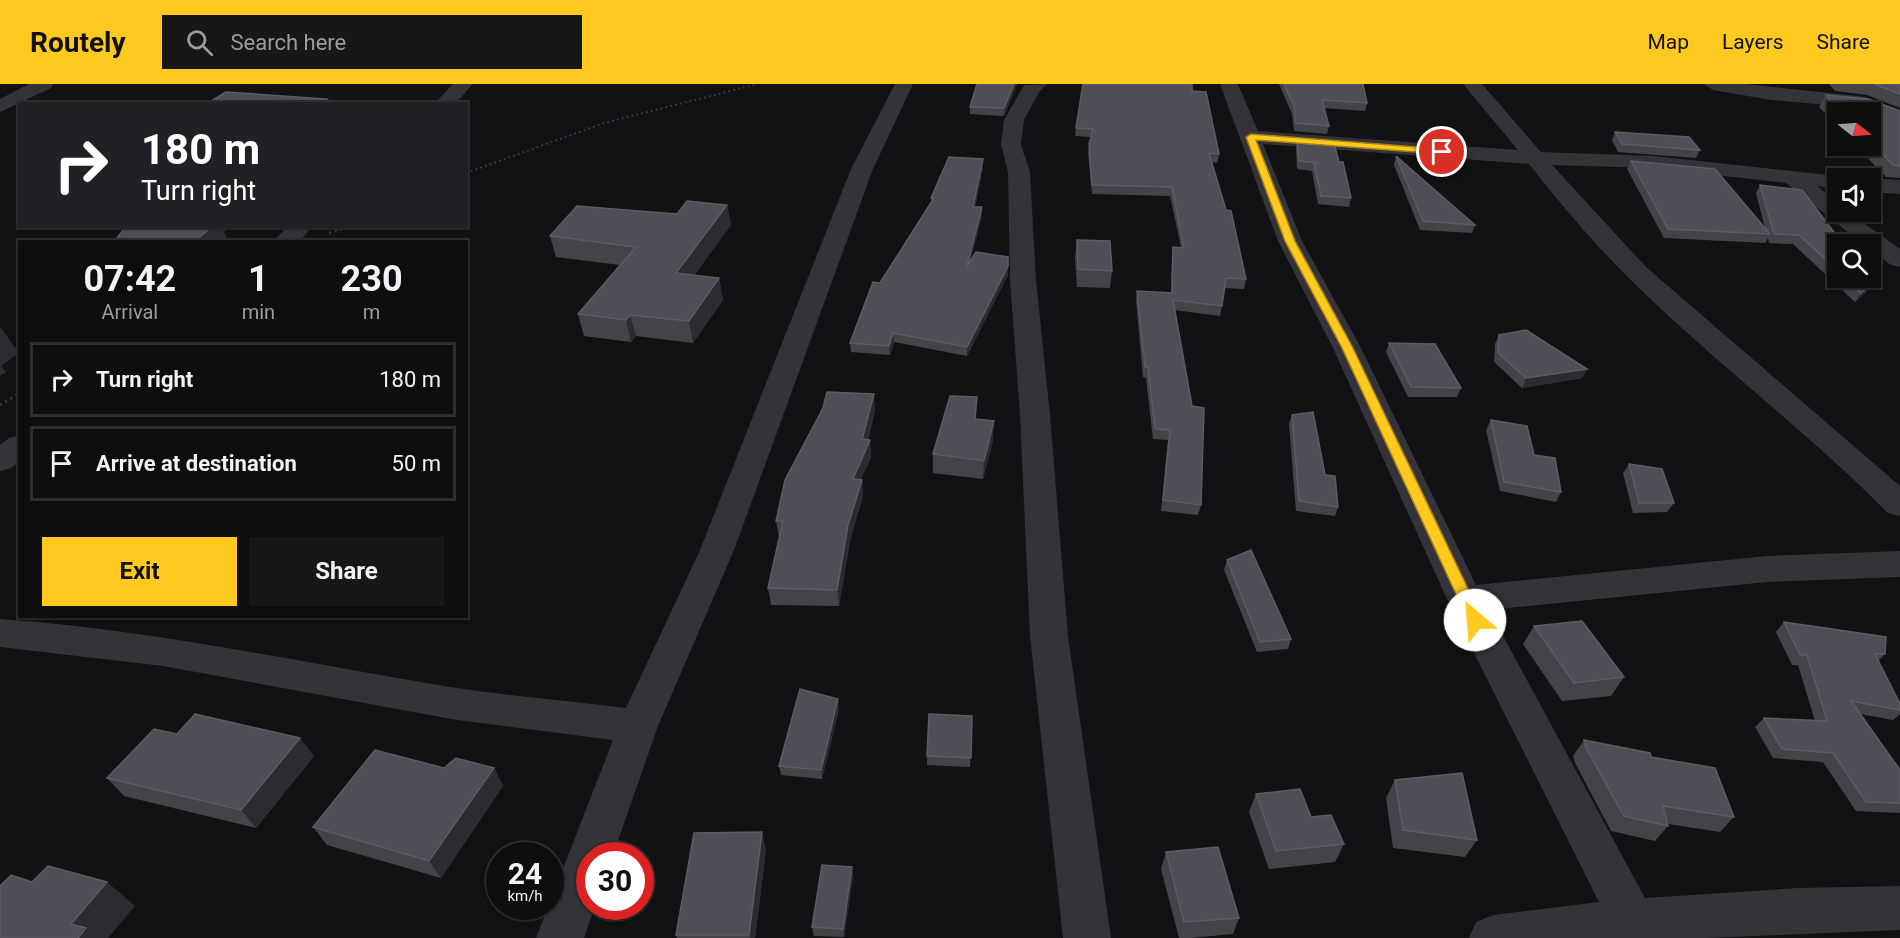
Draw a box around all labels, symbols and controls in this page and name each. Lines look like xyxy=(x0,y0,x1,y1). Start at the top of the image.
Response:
search box xyxy=(162,15,582,69)
text: Routely xyxy=(30,26,126,59)
icon: search xyxy=(183,26,216,59)
text: Search here xyxy=(231,30,346,55)
text: Map xyxy=(1647,30,1689,54)
text: Layers xyxy=(1722,30,1783,54)
text: Share xyxy=(1816,30,1870,54)
north arrow xyxy=(1827,102,1881,156)
map controls xyxy=(1827,102,1881,288)
text: 180 m xyxy=(141,125,260,174)
icon: right xyxy=(42,126,120,204)
pin xyxy=(1416,126,1467,177)
icon: arrive xyxy=(1425,135,1458,168)
button: sound xyxy=(1827,168,1881,222)
text: Turn right xyxy=(141,175,256,207)
button: search xyxy=(1827,234,1881,288)
text: 07:42 xyxy=(83,258,176,300)
text: 1 xyxy=(248,258,269,300)
text: 230 xyxy=(341,258,403,300)
text: Arrival xyxy=(101,300,158,324)
text: min xyxy=(242,300,275,324)
text: m xyxy=(363,300,380,324)
icon: right xyxy=(45,363,78,396)
text: Turn right xyxy=(96,367,193,392)
text: 180 m xyxy=(379,367,441,392)
icon: arrive xyxy=(45,447,78,480)
text: Arrive at destination xyxy=(96,451,297,476)
text: 50 m xyxy=(392,451,441,476)
button: Exit xyxy=(42,537,237,606)
button: Share xyxy=(249,537,444,606)
position arrow xyxy=(1443,588,1507,652)
speed limit sign: 30 xyxy=(576,842,654,920)
text: 24 xyxy=(508,856,542,891)
text: km/h xyxy=(507,887,543,905)

